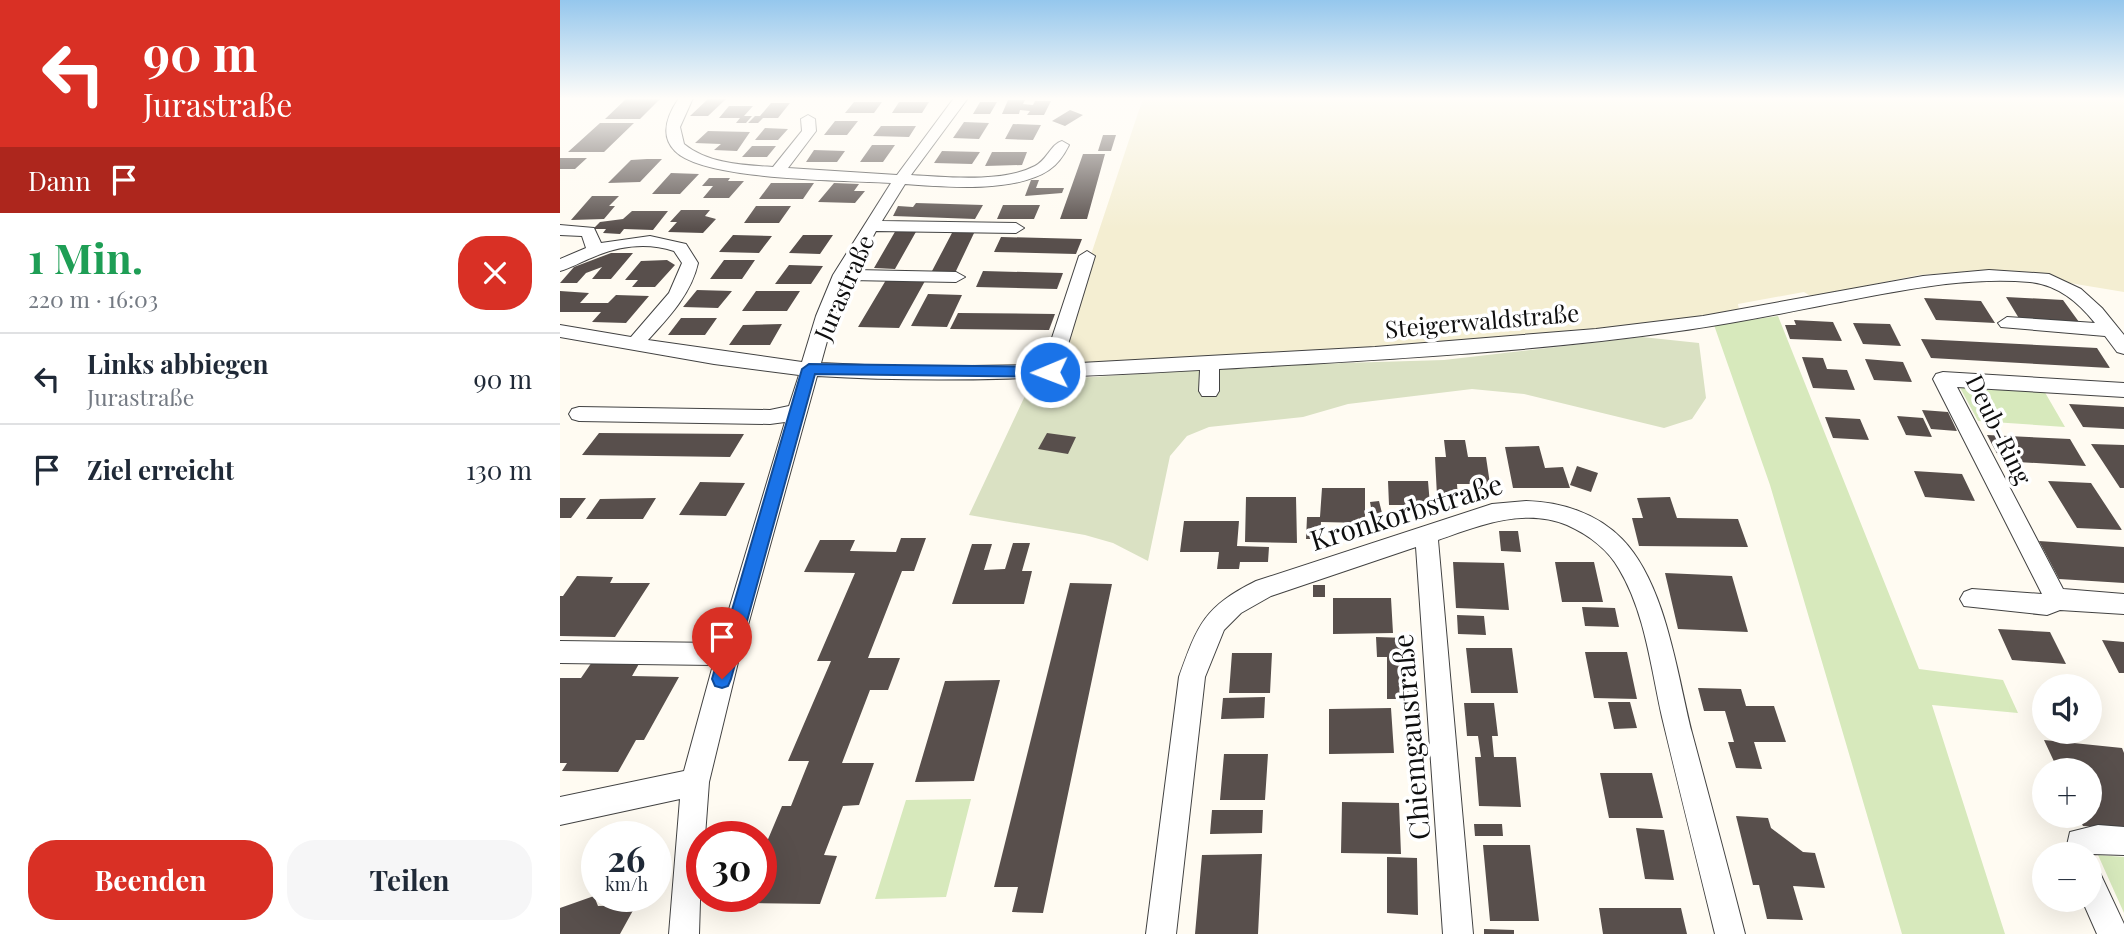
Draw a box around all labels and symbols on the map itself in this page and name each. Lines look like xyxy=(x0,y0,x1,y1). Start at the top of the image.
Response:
street label: Jurastraße xyxy=(805,229,880,346)
street label: Steigerwaldstraße xyxy=(1384,296,1580,344)
position arrow xyxy=(1013,335,1087,409)
street label: Deub-Ring xyxy=(1960,369,2040,489)
street label: Kronkorbstraße xyxy=(1305,464,1507,558)
pin xyxy=(692,607,752,679)
street label: Chiemgaustraße xyxy=(1383,632,1437,842)
speed limit sign: 30 xyxy=(686,821,777,912)

